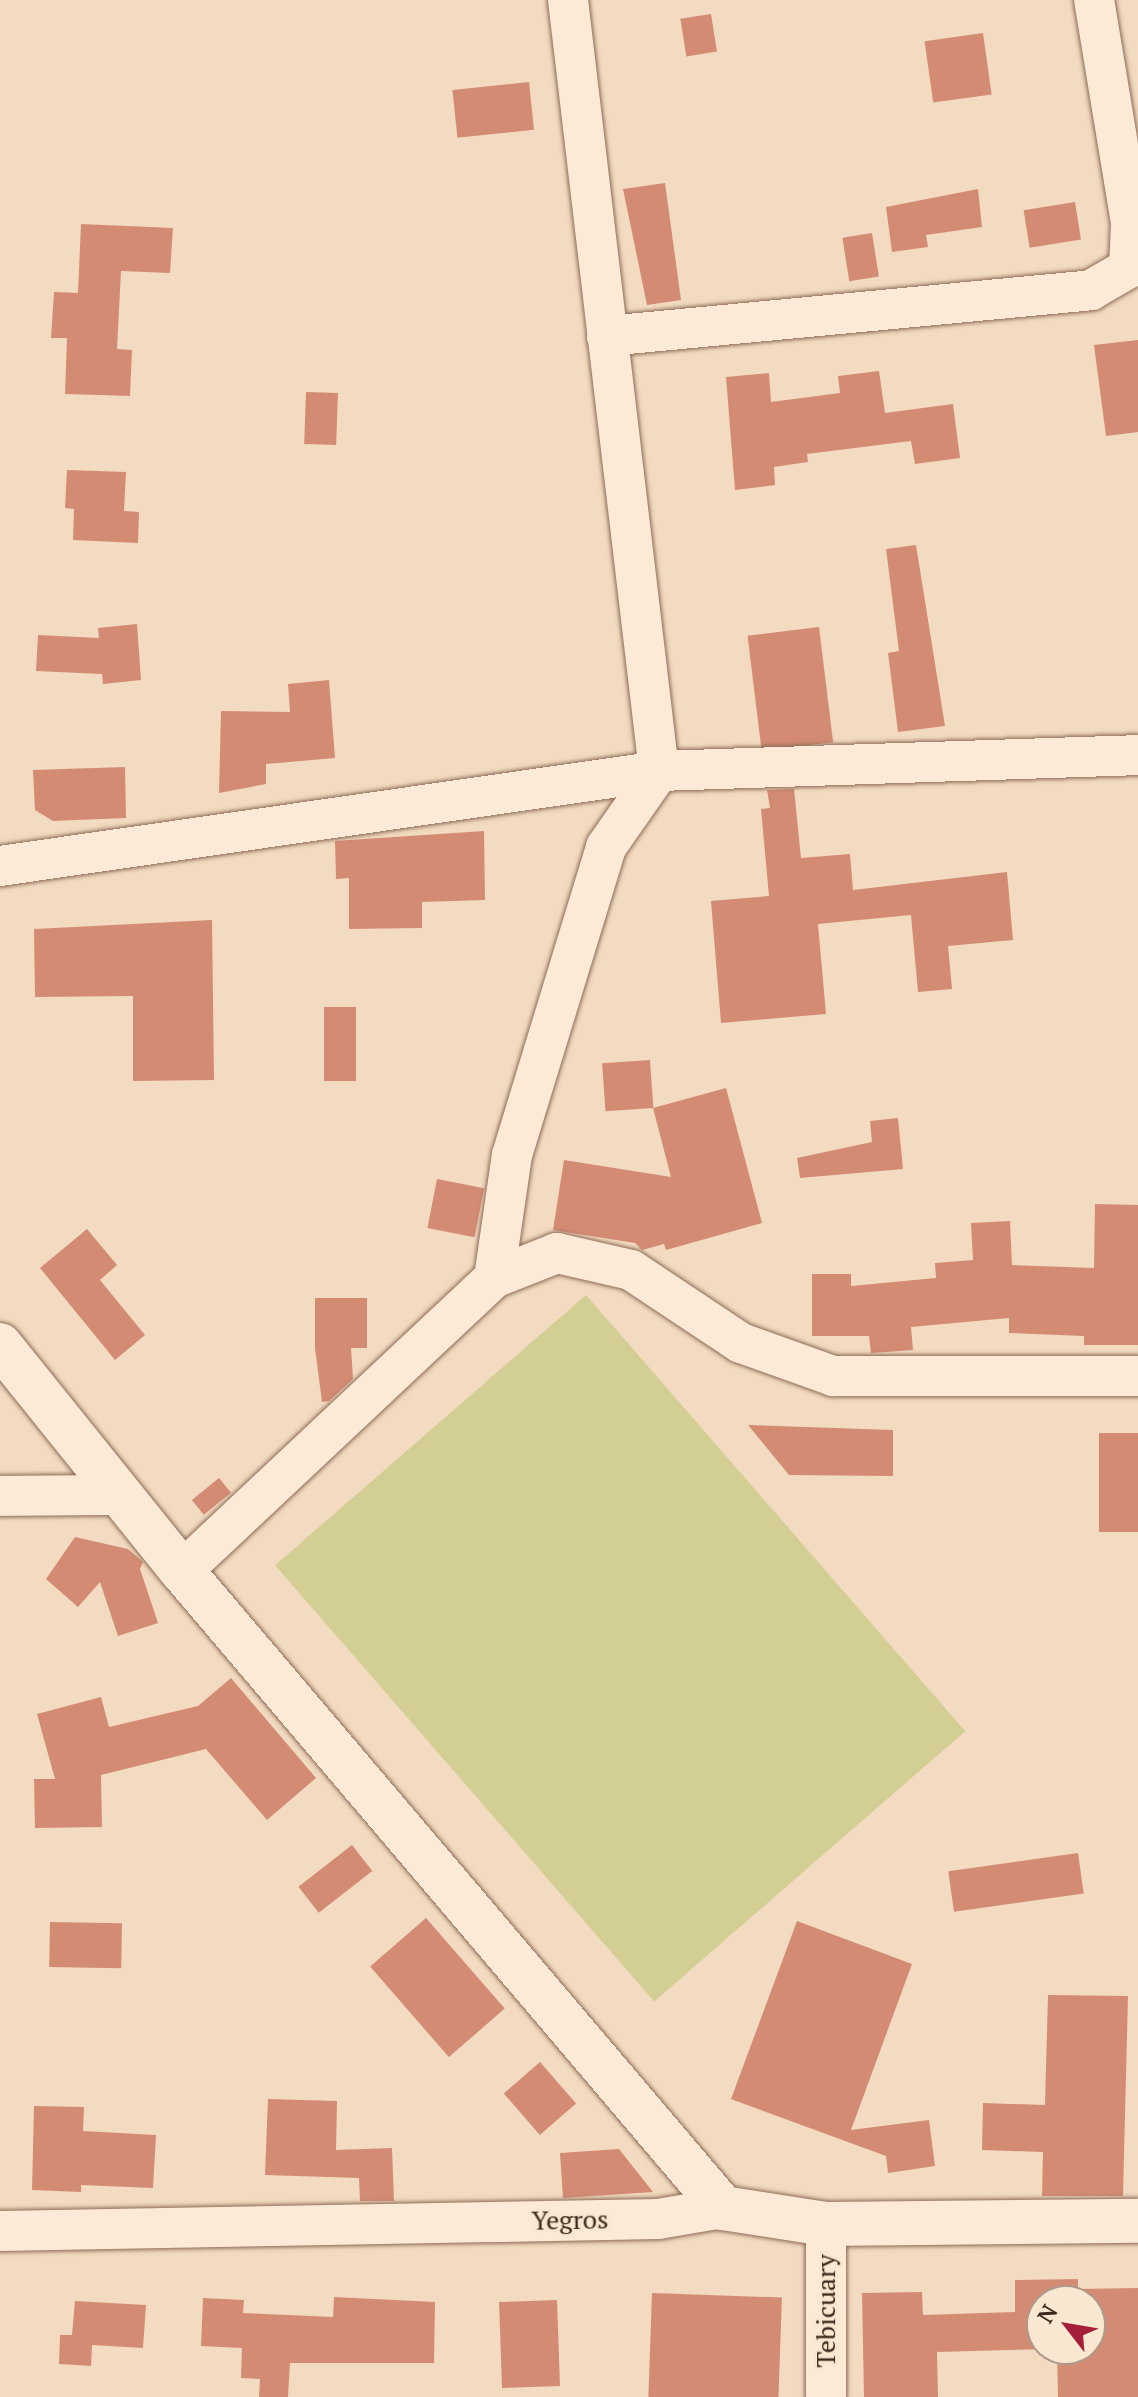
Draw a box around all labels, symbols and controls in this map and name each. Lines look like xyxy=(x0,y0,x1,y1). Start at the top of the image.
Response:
street label: Yegros xyxy=(531,2204,609,2236)
street label: Tebicuary xyxy=(810,2254,842,2368)
north arrow xyxy=(1026,2285,1106,2365)
text: N xyxy=(1030,2299,1063,2328)

